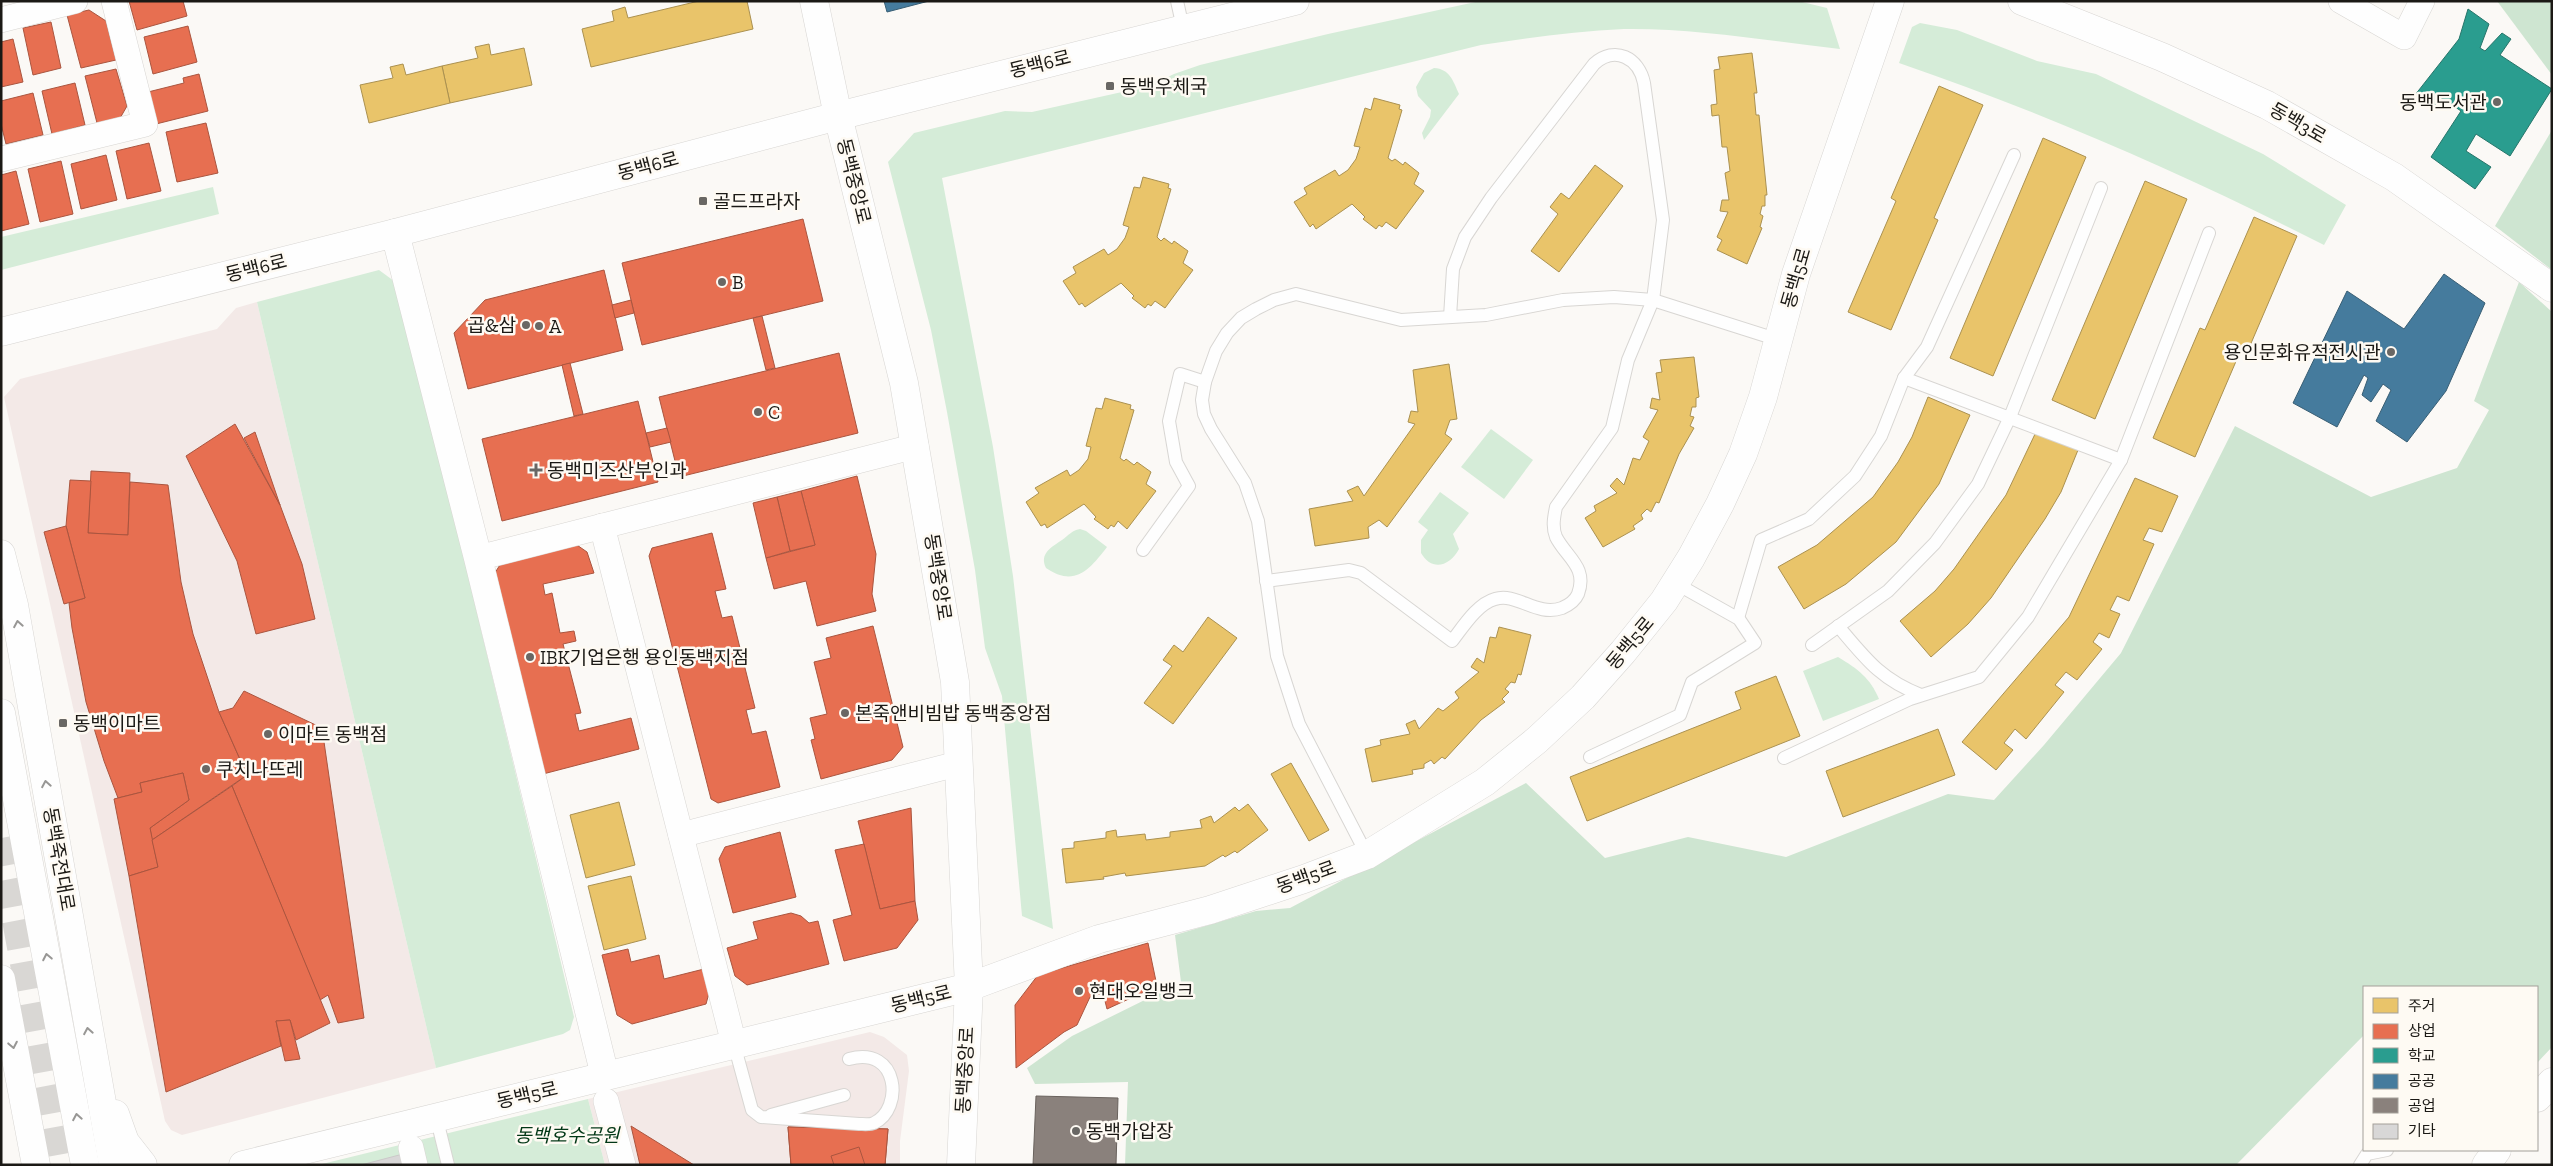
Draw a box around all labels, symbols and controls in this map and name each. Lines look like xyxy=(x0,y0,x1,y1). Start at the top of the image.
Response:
street label: 동백6로 xyxy=(1007,45,1073,83)
place label: 동백우체국 xyxy=(1120,75,1207,98)
marker: 동백우체국 xyxy=(1104,80,1116,92)
place label: 동백도서관 xyxy=(2400,91,2487,114)
marker: 동백도서관 xyxy=(2491,96,2503,108)
street label: 동백3로 xyxy=(2266,98,2330,148)
street label: 동백중앙로 xyxy=(832,136,876,226)
street label: 동백6로 xyxy=(615,147,681,185)
place label: 골드프라자 xyxy=(713,190,800,213)
marker: 골드프라자 xyxy=(697,195,709,207)
street label: 동백5로 xyxy=(1776,245,1816,311)
street label: 동백6로 xyxy=(223,249,289,287)
place label: B xyxy=(732,271,743,294)
marker: B xyxy=(716,276,728,288)
place label: 곱&삼 xyxy=(467,314,517,337)
place label: A xyxy=(549,315,562,338)
marker: 곱&삼 xyxy=(520,319,532,331)
marker: A xyxy=(533,320,545,332)
place label: 용인문화유적전시관 xyxy=(2224,341,2381,364)
marker: 용인문화유적전시관 xyxy=(2385,346,2397,358)
place label: C xyxy=(768,401,780,424)
marker: C xyxy=(752,406,764,418)
place label: 동백미즈산부인과 xyxy=(547,459,687,482)
marker: 동백미즈산부인과 xyxy=(529,463,543,477)
street label: 동백중앙로 xyxy=(920,532,956,622)
street label: 동백5로 xyxy=(1601,612,1659,674)
one-way arrow xyxy=(13,620,23,629)
place label: IBK기업은행 용인동백지점 xyxy=(540,646,749,669)
marker: IBK기업은행 용인동백지점 xyxy=(524,651,536,663)
place label: 본죽앤비빔밥 동백중앙점 xyxy=(855,702,1052,725)
marker: 본죽앤비빔밥 동백중앙점 xyxy=(839,707,851,719)
place label: 동백이마트 xyxy=(73,712,160,735)
marker: 동백이마트 xyxy=(57,717,69,729)
place label: 이마트 동백점 xyxy=(278,723,387,746)
marker: 이마트 동백점 xyxy=(262,728,274,740)
place label: 쿠치나뜨레 xyxy=(216,758,303,781)
marker: 쿠치나뜨레 xyxy=(200,763,212,775)
one-way arrow xyxy=(41,780,51,789)
street label: 동백죽전대로 xyxy=(39,805,79,913)
street label: 동백5로 xyxy=(1273,856,1339,898)
one-way arrow xyxy=(43,953,53,961)
street label: 동백5로 xyxy=(888,980,954,1018)
place label: 현대오일뱅크 xyxy=(1089,980,1194,1003)
marker: 현대오일뱅크 xyxy=(1073,985,1085,997)
legend xyxy=(2363,986,2538,1151)
text: 주거 xyxy=(2408,997,2436,1015)
text: 상업 xyxy=(2408,1022,2436,1040)
one-way arrow xyxy=(84,1026,94,1035)
street label: 동백중앙로 xyxy=(951,1026,979,1114)
one-way arrow xyxy=(8,1040,18,1049)
text: 학교 xyxy=(2408,1047,2436,1065)
text: 공공 xyxy=(2408,1072,2436,1090)
street label: 동백5로 xyxy=(494,1077,560,1113)
text: 공업 xyxy=(2408,1097,2436,1115)
one-way arrow xyxy=(72,1112,82,1121)
place label: 동백가압장 xyxy=(1086,1120,1173,1143)
text: 기타 xyxy=(2408,1122,2436,1140)
park label: 동백호수공원 xyxy=(515,1124,621,1147)
marker: 동백가압장 xyxy=(1070,1125,1082,1137)

